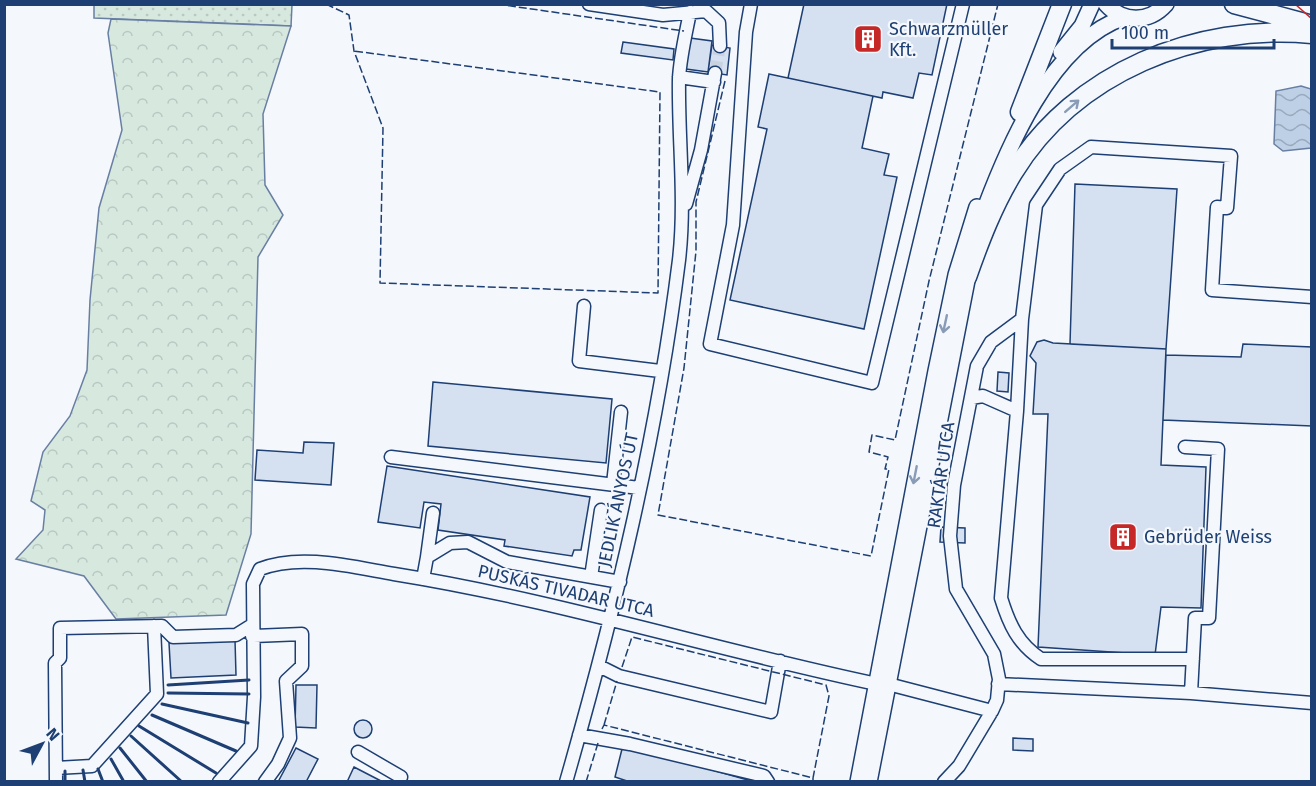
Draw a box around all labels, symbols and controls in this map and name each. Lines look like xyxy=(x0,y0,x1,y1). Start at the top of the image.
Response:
scale bar xyxy=(1112,12,1274,50)
place label: Schwarzmüller Kft. xyxy=(889,18,1008,61)
text: 100 m xyxy=(1121,22,1169,44)
building icon: Schwarzmüller Kft. xyxy=(852,23,884,55)
one-way arrow xyxy=(1064,99,1079,113)
one-way arrow xyxy=(939,315,951,334)
street label: RAKTÁR UTCA xyxy=(922,420,959,530)
street label: JEDLIK ÁNYOS ÚT xyxy=(592,430,643,569)
one-way arrow xyxy=(909,465,920,485)
building icon: Gebrüder Weiss xyxy=(1107,521,1139,553)
place label: Gebrüder Weiss xyxy=(1144,526,1272,548)
street label: PUSKÁS TIVADAR UTCA xyxy=(476,559,657,622)
north arrow xyxy=(12,714,72,774)
text: N xyxy=(42,724,64,745)

